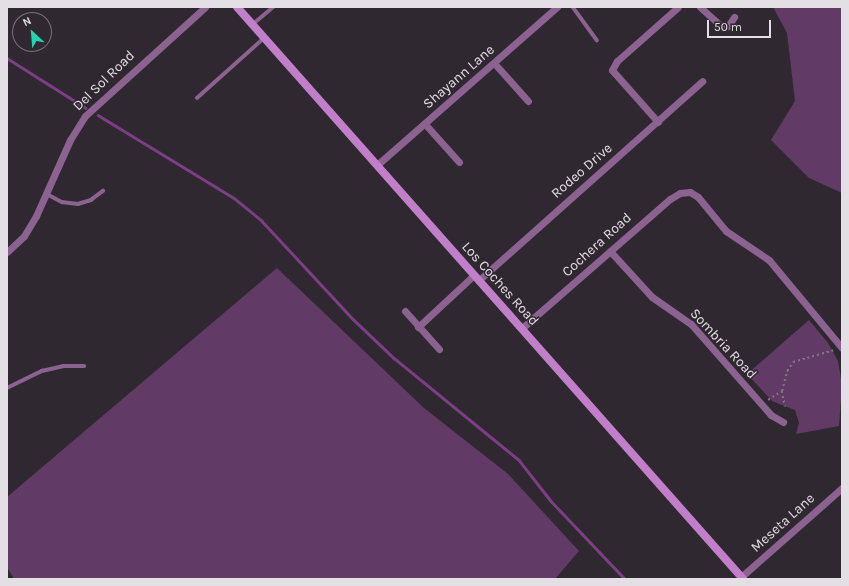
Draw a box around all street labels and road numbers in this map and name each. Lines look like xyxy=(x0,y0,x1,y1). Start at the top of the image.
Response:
street label: Shayann Lane xyxy=(420,41,498,113)
street label: Del Sol Road xyxy=(70,47,138,115)
street label: Rodeo Drive xyxy=(548,140,616,202)
street label: Cochera Road xyxy=(559,210,635,280)
street label: Los Coches Road xyxy=(458,239,542,329)
street label: Sombria Road xyxy=(686,305,760,383)
street label: Meseta Lane xyxy=(748,490,818,556)

